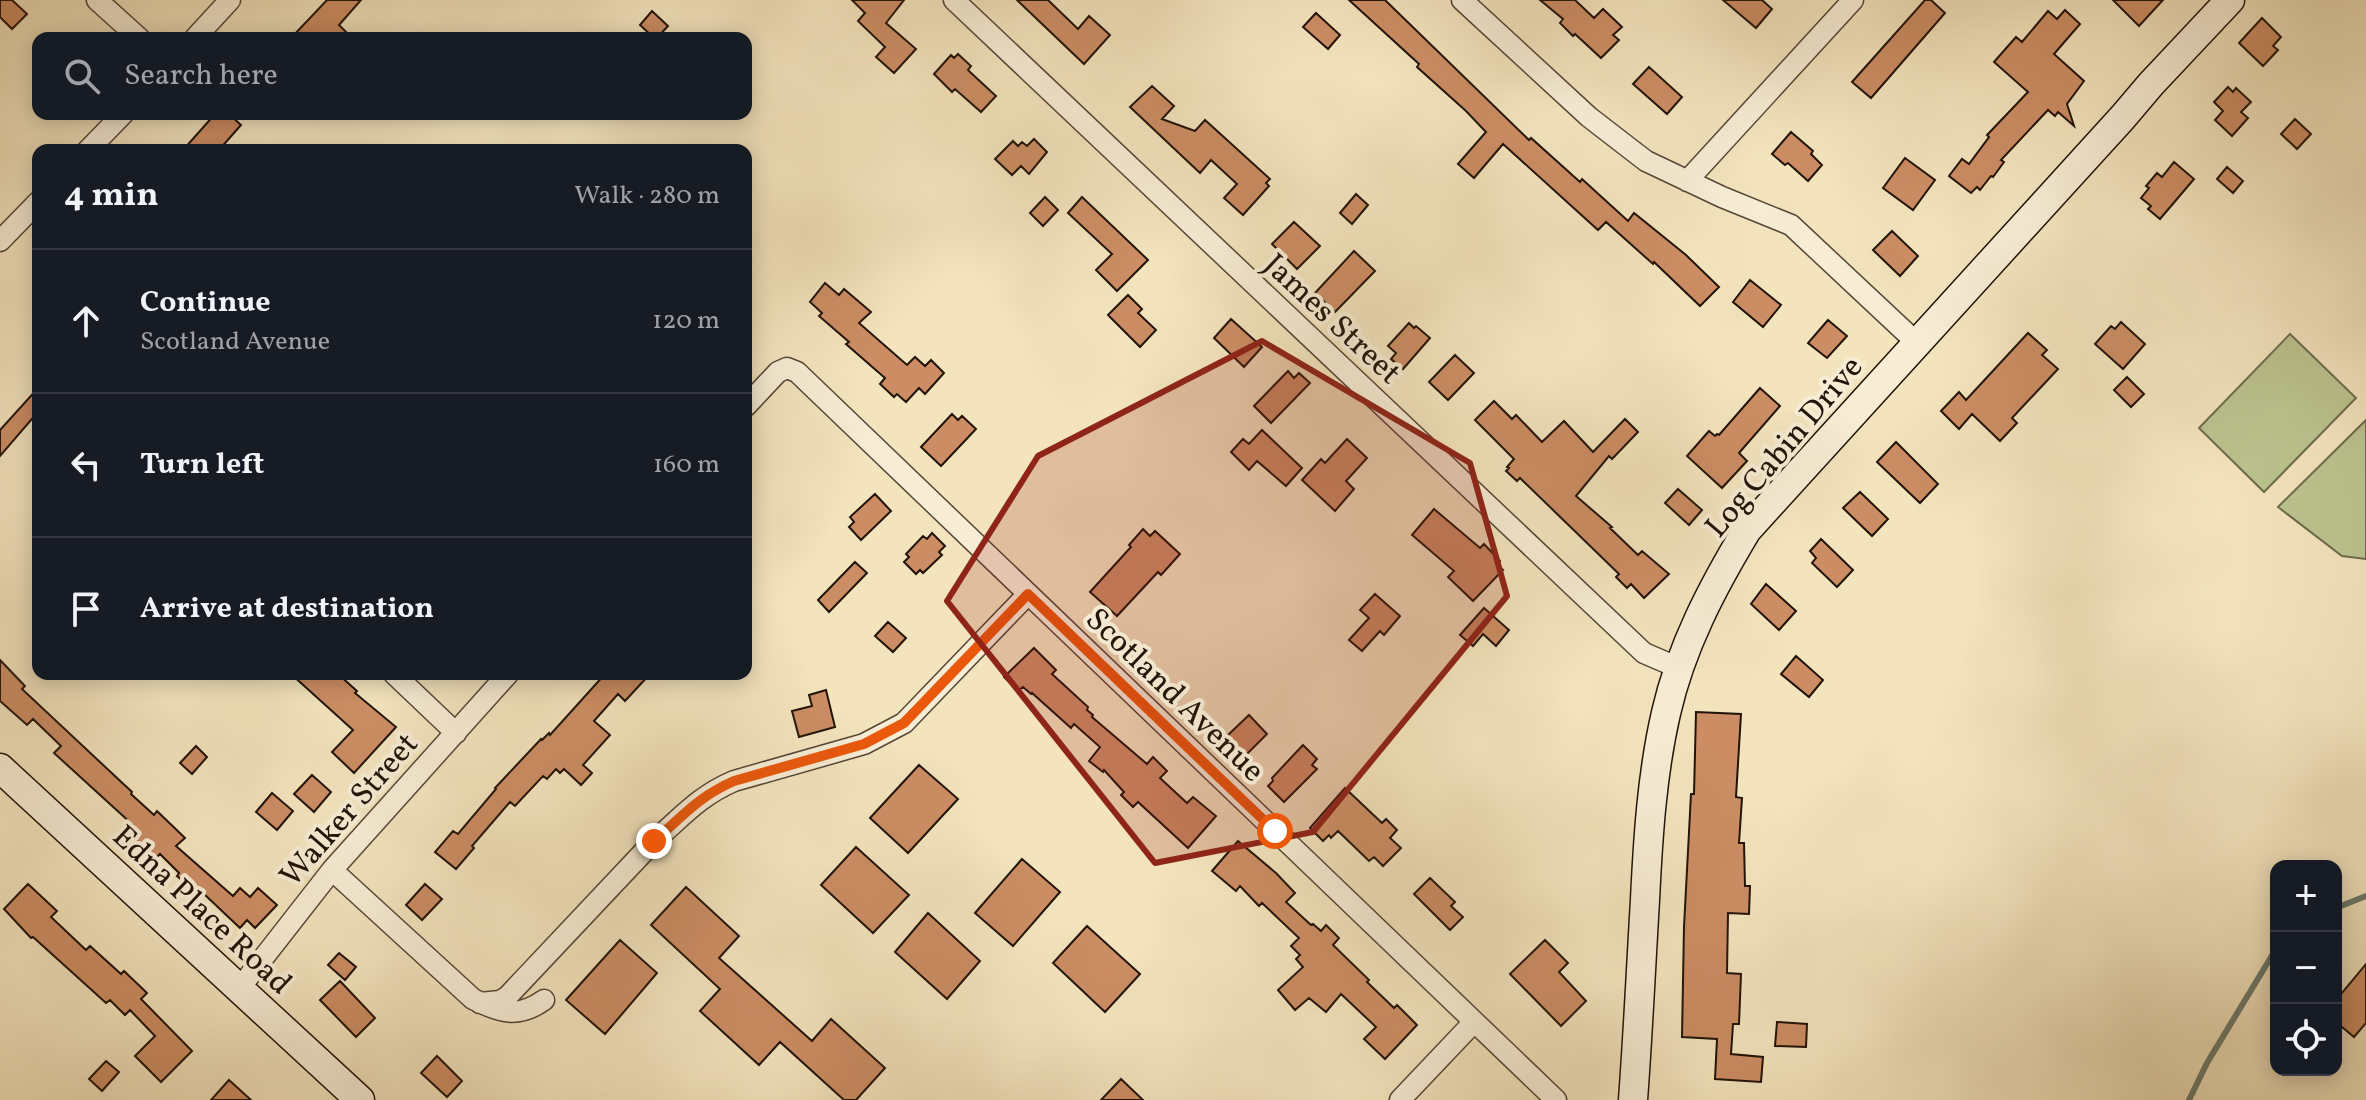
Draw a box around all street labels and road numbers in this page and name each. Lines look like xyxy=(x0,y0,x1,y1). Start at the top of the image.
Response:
street label: James Street xyxy=(1252,245,1410,396)
street label: Log Cabin Drive xyxy=(1696,347,1875,548)
street label: Scotland Avenue xyxy=(1074,599,1273,793)
street label: Walker Street xyxy=(271,724,430,898)
street label: Edna Place Road xyxy=(101,816,300,1006)

